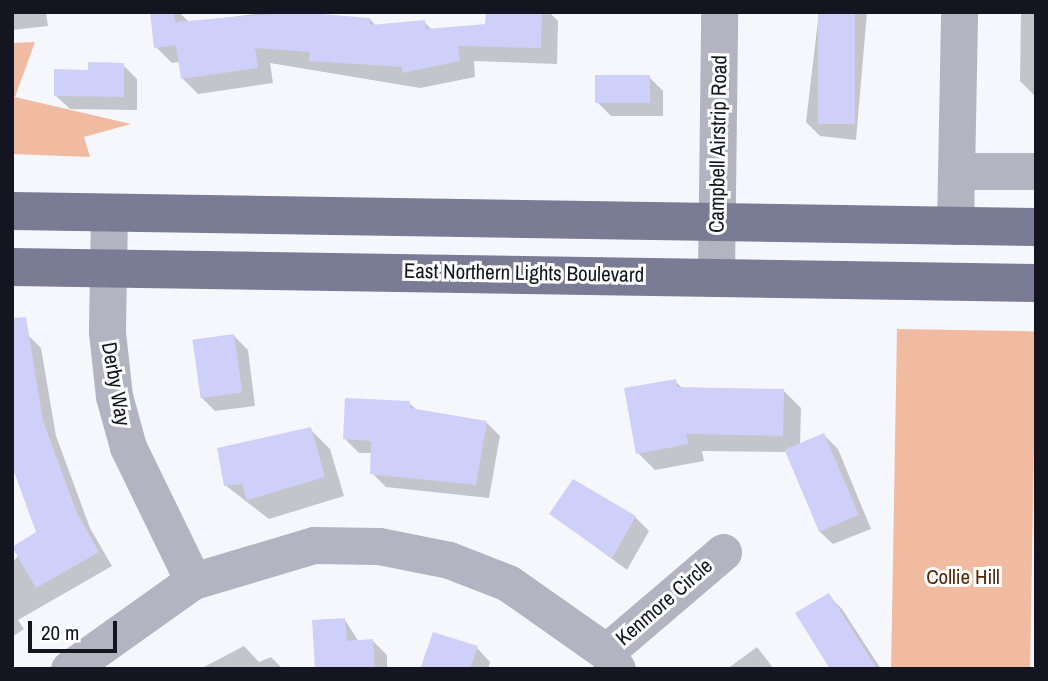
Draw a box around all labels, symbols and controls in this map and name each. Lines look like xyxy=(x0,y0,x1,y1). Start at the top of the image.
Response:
street label: Campbell Airstrip Road xyxy=(704,54,732,234)
street label: East Northern Lights Boulevard xyxy=(404,258,644,288)
street label: Derby Way xyxy=(96,340,136,428)
street label: Kenmore Circle xyxy=(611,553,717,651)
park label: Collie Hill xyxy=(926,564,1000,590)
scale bar xyxy=(32,608,121,652)
text: 20 m xyxy=(41,618,79,647)

